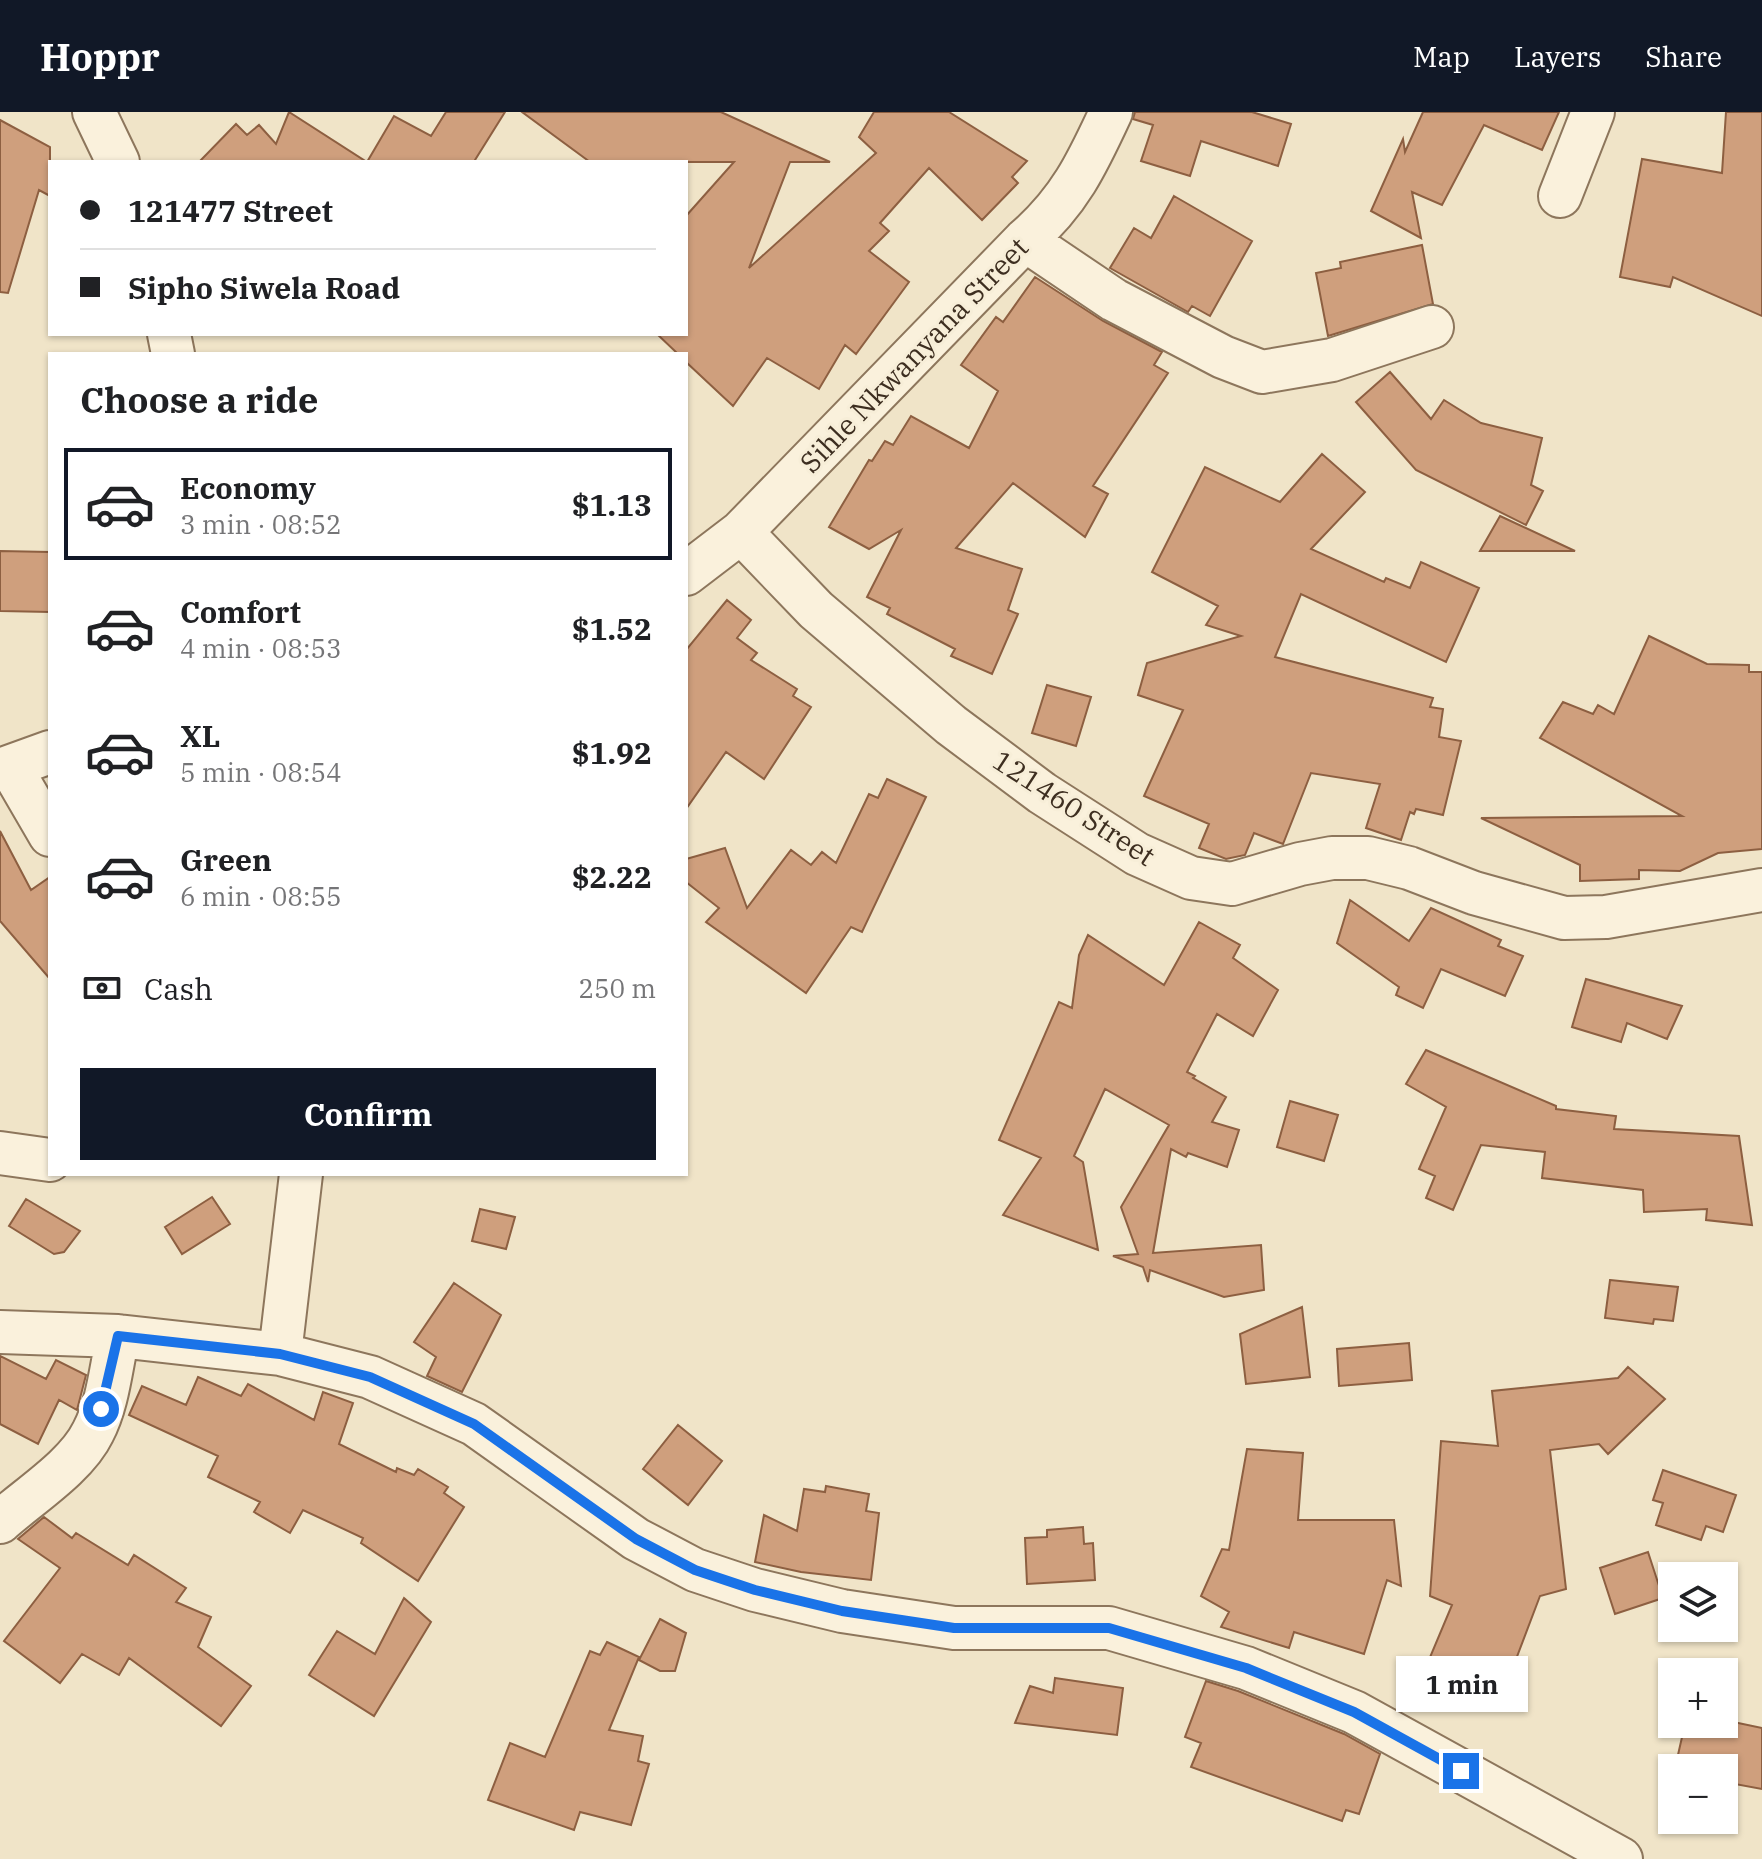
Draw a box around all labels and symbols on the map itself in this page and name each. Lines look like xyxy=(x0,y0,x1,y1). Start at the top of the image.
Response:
street label: Sihle Nkwanyana Street xyxy=(791,229,1036,480)
street label: 121460 Street xyxy=(986,741,1162,874)
route start xyxy=(83,1391,119,1427)
callout: 1 min xyxy=(1395,1655,1527,1711)
route end xyxy=(1443,1753,1479,1789)

